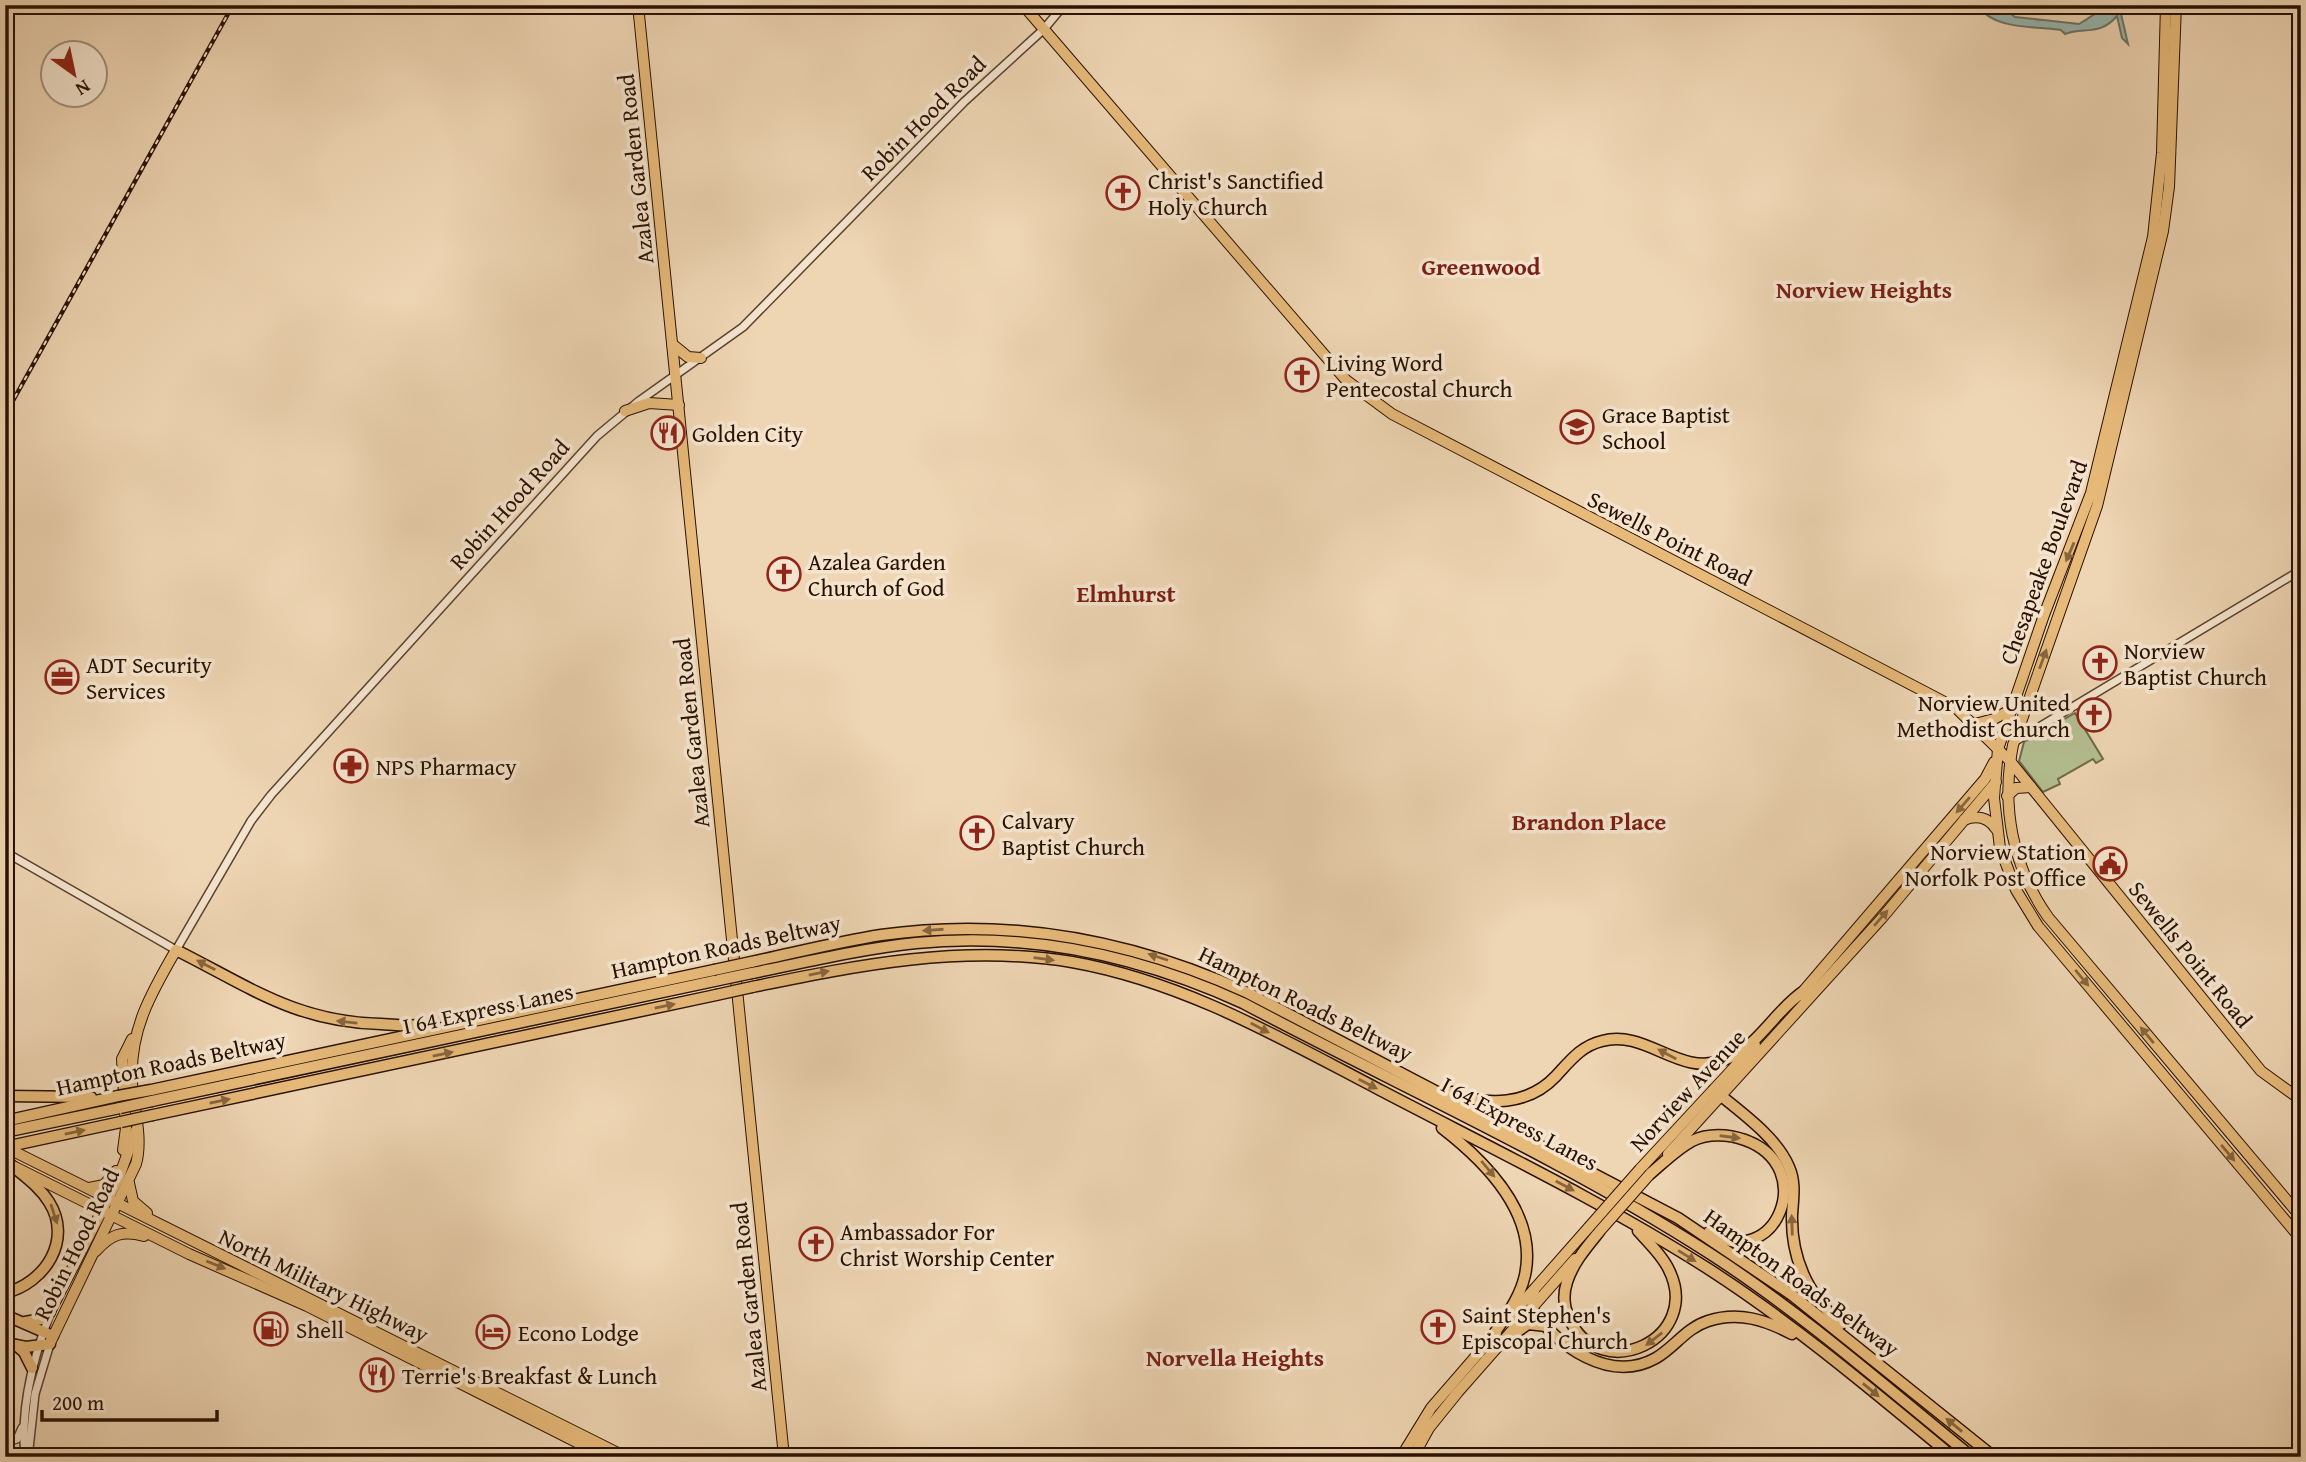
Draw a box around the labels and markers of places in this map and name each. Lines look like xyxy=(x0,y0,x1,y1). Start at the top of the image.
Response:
place label: Christ's Sanctified Holy Church xyxy=(1148,164,1324,223)
church icon: Christ's Sanctified Holy Church xyxy=(1104,174,1142,212)
place label: Living Word Pentecostal Church xyxy=(1326,346,1512,405)
church icon: Living Word Pentecostal Church xyxy=(1283,356,1321,394)
place label: Grace Baptist School xyxy=(1602,398,1730,457)
school or university icon: Grace Baptist School xyxy=(1558,408,1596,446)
restaurant icon: Golden City xyxy=(649,414,687,452)
place label: Golden City xyxy=(692,417,804,450)
place label: Azalea Garden Church of God xyxy=(808,545,946,604)
church icon: Azalea Garden Church of God xyxy=(765,555,803,593)
place label: Norview Baptist Church xyxy=(2124,634,2267,693)
church icon: Norview Baptist Church xyxy=(2081,644,2119,682)
place label: ADT Security Services xyxy=(86,648,213,707)
office icon: ADT Security Services xyxy=(43,658,81,696)
place label: Norview United Methodist Church xyxy=(1897,686,2071,745)
church icon: Norview United Methodist Church xyxy=(2075,696,2113,734)
pharmacy icon: NPS Pharmacy xyxy=(332,747,370,785)
place label: NPS Pharmacy xyxy=(376,750,517,783)
place label: Calvary Baptist Church xyxy=(1002,804,1145,863)
church icon: Calvary Baptist Church xyxy=(958,814,996,852)
place label: Norview Station Norfolk Post Office xyxy=(1905,835,2086,894)
public building icon: Norview Station Norfolk Post Office xyxy=(2091,845,2129,883)
place label: Ambassador For Christ Worship Center xyxy=(840,1215,1055,1274)
church icon: Ambassador For Christ Worship Center xyxy=(797,1225,835,1263)
place label: Saint Stephen's Episcopal Church xyxy=(1462,1298,1628,1357)
church icon: Saint Stephen's Episcopal Church xyxy=(1419,1308,1457,1346)
fuel station icon: Shell xyxy=(252,1310,290,1348)
place label: Shell xyxy=(296,1313,344,1346)
hotel icon: Econo Lodge xyxy=(474,1313,512,1351)
place label: Econo Lodge xyxy=(518,1316,639,1349)
restaurant icon: Terrie's Breakfast & Lunch xyxy=(358,1356,396,1394)
place label: Terrie's Breakfast & Lunch xyxy=(402,1359,657,1392)

